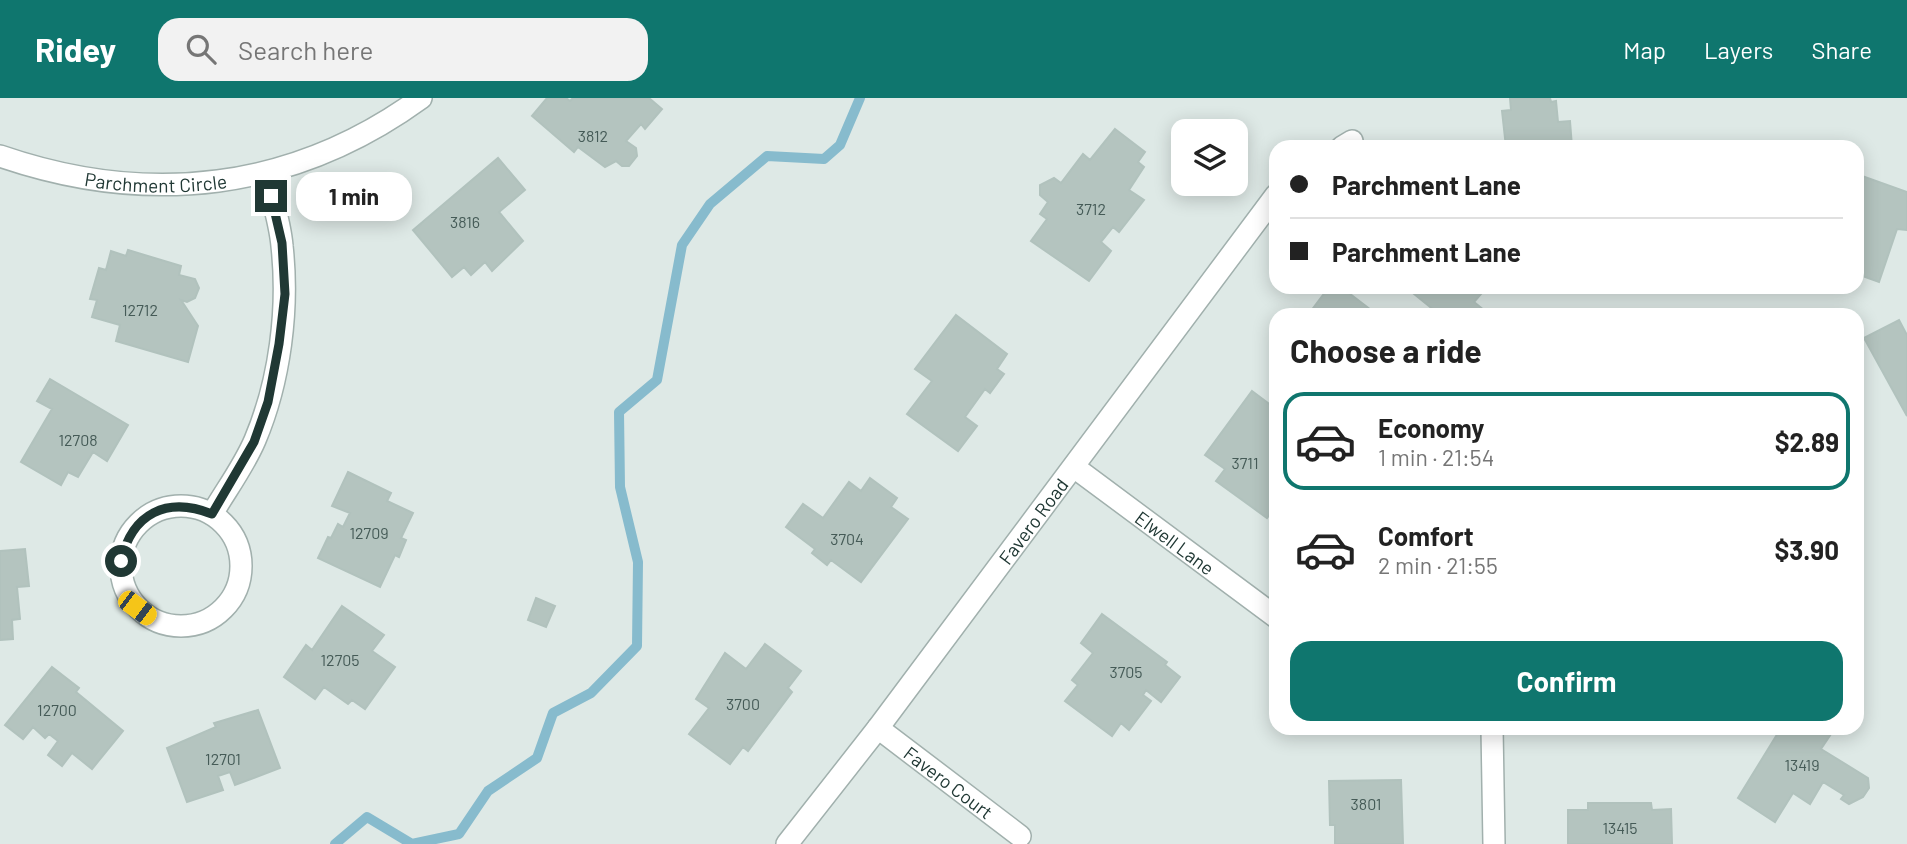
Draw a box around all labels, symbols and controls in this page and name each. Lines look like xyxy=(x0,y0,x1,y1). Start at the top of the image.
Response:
search box xyxy=(158,18,648,81)
text: Ridey xyxy=(35,29,116,69)
icon: search xyxy=(182,30,220,68)
text: Search here xyxy=(238,34,373,65)
text: Map xyxy=(1623,35,1666,64)
text: Layers xyxy=(1704,35,1773,64)
text: Share xyxy=(1811,35,1872,64)
map controls xyxy=(1171,119,1248,196)
button: layers xyxy=(1171,119,1248,196)
house number: 3812 xyxy=(578,126,608,145)
street label: Parchment Circle xyxy=(83,167,228,196)
text: Parchment Lane xyxy=(1332,169,1521,200)
callout: 1 min xyxy=(296,172,411,220)
route end xyxy=(255,180,287,212)
text: 1 min xyxy=(329,182,379,210)
house number: 3712 xyxy=(1076,199,1106,218)
house number: 3816 xyxy=(450,212,480,231)
text: Parchment Lane xyxy=(1332,236,1521,267)
house number: 12712 xyxy=(122,300,158,319)
text: Choose a ride xyxy=(1290,331,1482,369)
icon: car xyxy=(1294,410,1357,473)
text: Economy xyxy=(1378,412,1484,443)
text: $2.89 xyxy=(1775,426,1839,457)
house number: 12708 xyxy=(58,430,98,449)
text: 1 min · 21:54 xyxy=(1378,443,1494,471)
house number: 3711 xyxy=(1231,453,1259,472)
street label: Favero Road xyxy=(993,473,1072,568)
street label: Elwell Lane xyxy=(1131,505,1219,579)
icon: car xyxy=(1294,518,1357,581)
text: Comfort xyxy=(1378,520,1474,551)
house number: 12709 xyxy=(349,523,389,542)
house number: 3704 xyxy=(830,529,864,548)
text: $3.90 xyxy=(1774,534,1839,565)
route start xyxy=(105,545,137,577)
text: 2 min · 21:55 xyxy=(1378,551,1498,579)
car xyxy=(114,587,161,629)
button: Confirm xyxy=(1290,641,1843,721)
house number: 12705 xyxy=(320,650,360,669)
house number: 3705 xyxy=(1109,662,1143,681)
house number: 3700 xyxy=(726,694,760,713)
house number: 12700 xyxy=(37,700,77,719)
street label: Favero Court xyxy=(900,741,998,823)
house number: 12701 xyxy=(205,749,241,768)
house number: 13419 xyxy=(1784,755,1820,774)
house number: 3801 xyxy=(1351,794,1381,813)
house number: 13415 xyxy=(1602,818,1638,837)

